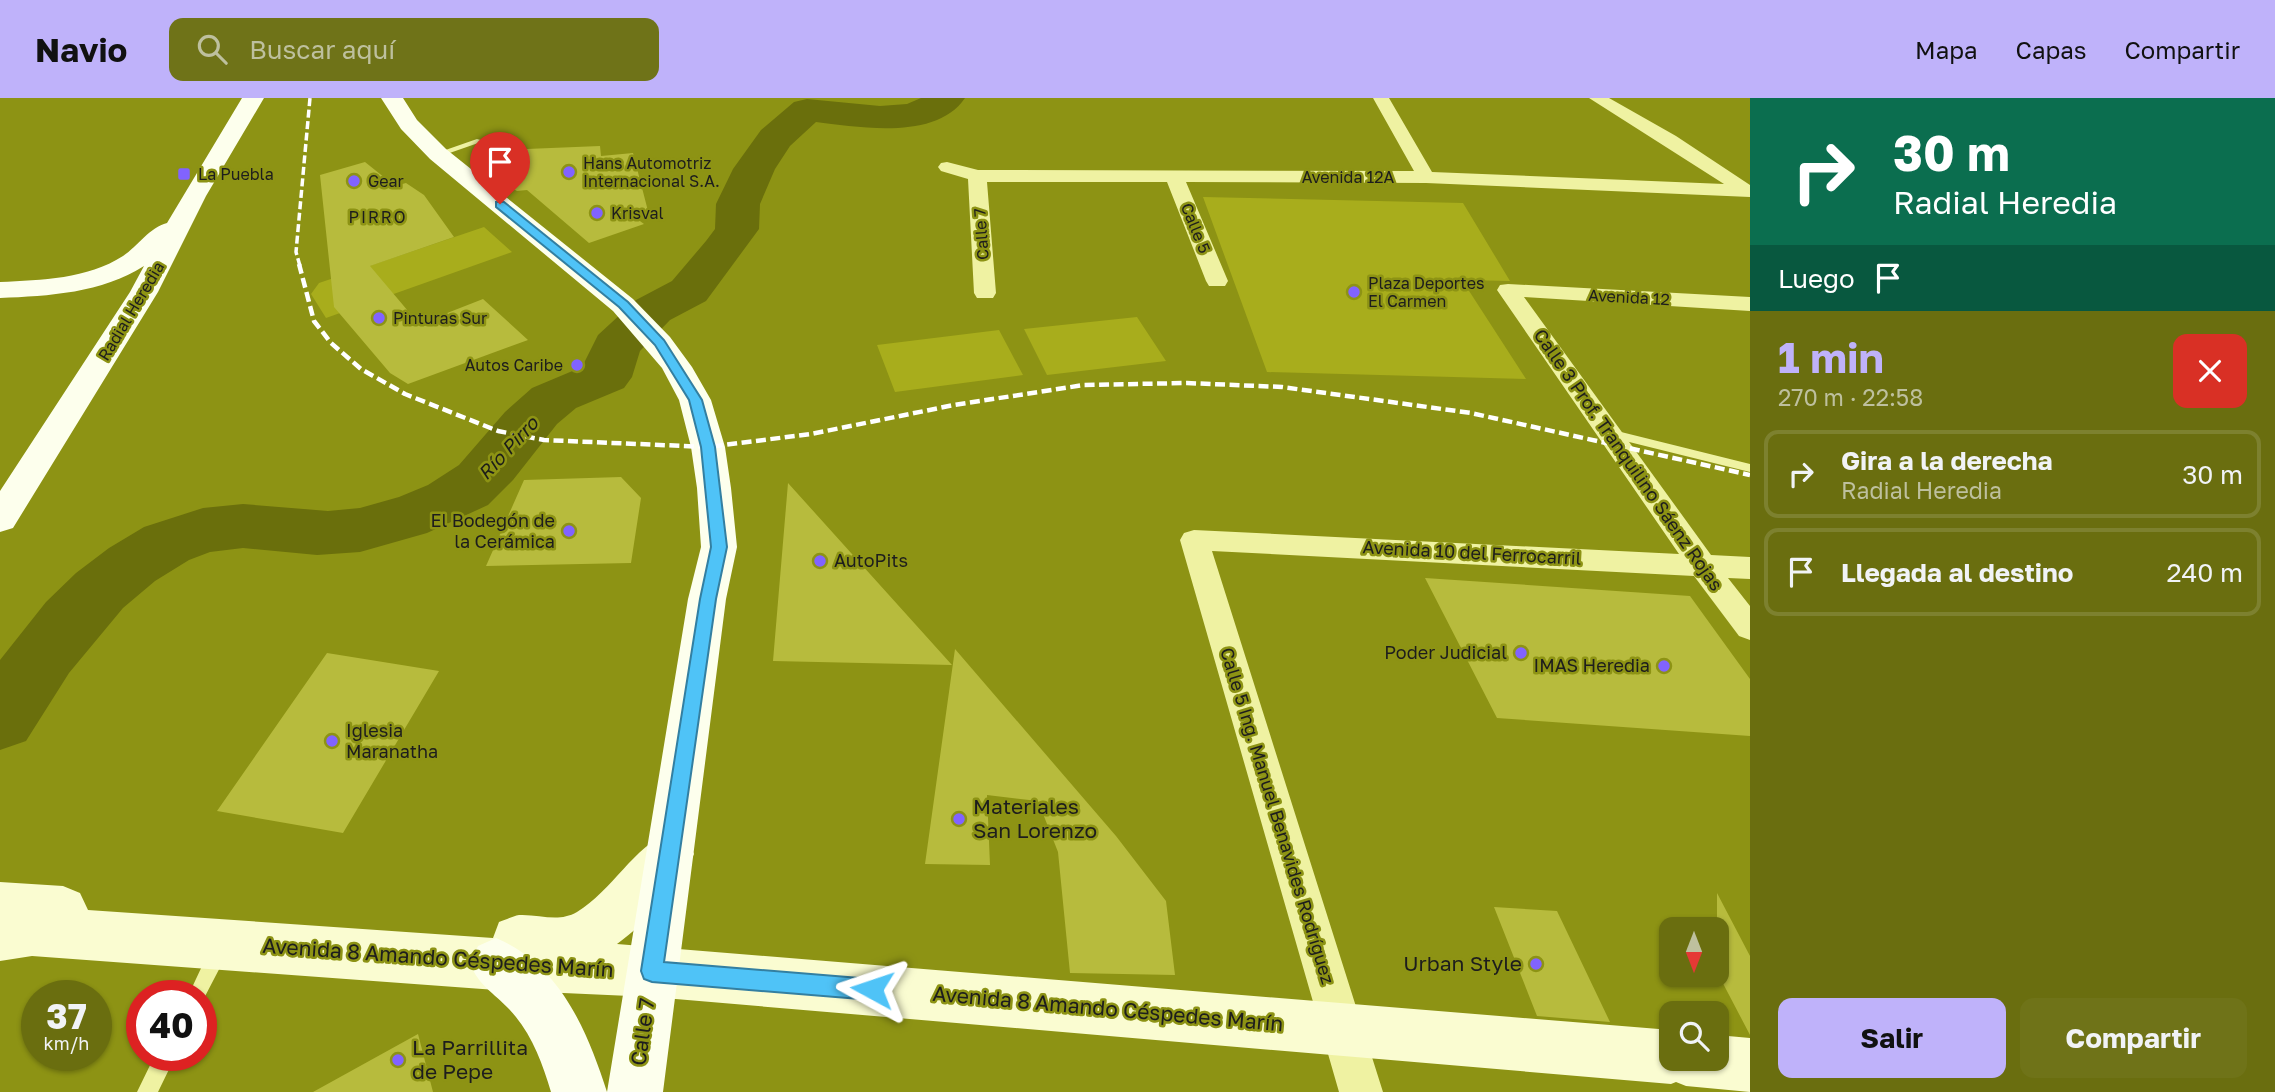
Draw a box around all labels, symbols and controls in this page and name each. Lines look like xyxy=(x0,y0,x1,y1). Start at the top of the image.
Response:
search box xyxy=(169,18,659,81)
text: Navio xyxy=(35,30,127,69)
icon: search xyxy=(193,30,231,68)
text: Buscar aquí xyxy=(249,34,395,65)
text: Mapa xyxy=(1915,35,1978,64)
text: Capas xyxy=(2016,35,2086,64)
text: Compartir xyxy=(2124,35,2240,64)
text: 30 m xyxy=(1893,123,2010,182)
icon: right xyxy=(1778,126,1869,217)
pin xyxy=(470,132,530,204)
icon: arrive xyxy=(481,143,519,181)
place label: Hans Automotriz Internacional S.A. xyxy=(583,153,720,191)
place label: La Puebla xyxy=(198,164,274,184)
marker: Hans Automotriz Internacional S.A. xyxy=(561,164,577,180)
marker: La Puebla xyxy=(176,166,192,182)
street label: Avenida 12A xyxy=(1302,167,1395,187)
place label: Gear xyxy=(368,171,404,191)
marker: Gear xyxy=(346,173,362,189)
text: Radial Heredia xyxy=(1893,183,2117,221)
street label: Calle 5 xyxy=(1177,200,1215,256)
place label: Krisval xyxy=(611,203,664,223)
marker: Krisval xyxy=(589,205,605,221)
district label: PIRRO xyxy=(348,207,408,227)
street label: Calle 7 xyxy=(969,207,993,261)
street label: Radial Heredia xyxy=(94,258,168,364)
icon: arrive xyxy=(1869,259,1907,297)
text: Luego xyxy=(1778,263,1855,294)
place label: Plaza Deportes El Carmen xyxy=(1368,273,1484,311)
marker: Plaza Deportes El Carmen xyxy=(1346,284,1362,300)
street label: Avenida 12 xyxy=(1588,285,1670,309)
place label: Pinturas Sur xyxy=(393,308,487,328)
marker: Pinturas Sur xyxy=(371,310,387,326)
street label: Calle 3 Prof. Tranquilino Sáenz Rojas xyxy=(1530,324,1728,594)
text: 1 min xyxy=(1778,332,1884,382)
button: close xyxy=(2173,334,2247,408)
place label: Autos Caribe xyxy=(465,355,563,375)
marker: Autos Caribe xyxy=(569,357,585,373)
text: 270 m · 22:58 xyxy=(1778,383,1923,411)
water label: Río Pirro xyxy=(473,410,544,484)
text: Gira a la derecha xyxy=(1841,445,2053,476)
icon: right xyxy=(1782,455,1820,493)
text: 30 m xyxy=(2182,459,2243,490)
text: Radial Heredia xyxy=(1841,476,2002,504)
place label: El Bodegón de la Cerámica xyxy=(430,509,555,552)
marker: El Bodegón de la Cerámica xyxy=(561,523,577,539)
street label: Avenida 10 del Ferrocarril xyxy=(1362,535,1582,569)
place label: AutoPits xyxy=(834,549,908,571)
marker: AutoPits xyxy=(812,553,828,569)
icon: arrive xyxy=(1782,553,1820,591)
text: Llegada al destino xyxy=(1841,557,2073,588)
text: 240 m xyxy=(2166,557,2243,588)
place label: Poder Judicial xyxy=(1384,641,1507,663)
street label: Calle 5 Ing. Manuel Benavides Rodríguez xyxy=(1216,645,1340,987)
marker: Poder Judicial xyxy=(1513,645,1529,661)
place label: IMAS Heredia xyxy=(1534,654,1650,676)
marker: IMAS Heredia xyxy=(1656,658,1672,674)
place label: Iglesia Maranatha xyxy=(346,719,438,762)
marker: Iglesia Maranatha xyxy=(324,733,340,749)
place label: Materiales San Lorenzo xyxy=(973,793,1097,843)
marker: Materiales San Lorenzo xyxy=(951,811,967,827)
north arrow xyxy=(1659,917,1729,987)
map controls xyxy=(1659,917,1729,1071)
street label: Avenida 8 Amando Céspedes Marín xyxy=(262,932,615,982)
place label: Urban Style xyxy=(1403,950,1522,976)
position arrow xyxy=(835,952,909,1026)
marker: Urban Style xyxy=(1528,956,1544,972)
speed limit sign: 40 xyxy=(126,980,217,1071)
street label: Avenida 8 Amando Céspedes Marín xyxy=(932,980,1285,1036)
text: 37 xyxy=(46,995,87,1037)
street label: Calle 7 xyxy=(624,996,660,1067)
button: Salir xyxy=(1778,998,2006,1078)
button: Compartir xyxy=(2020,998,2247,1078)
button: search xyxy=(1659,1001,1729,1071)
text: km/h xyxy=(44,1032,89,1054)
place label: La Parrillita de Pepe xyxy=(412,1034,528,1084)
marker: La Parrillita de Pepe xyxy=(390,1052,406,1068)

